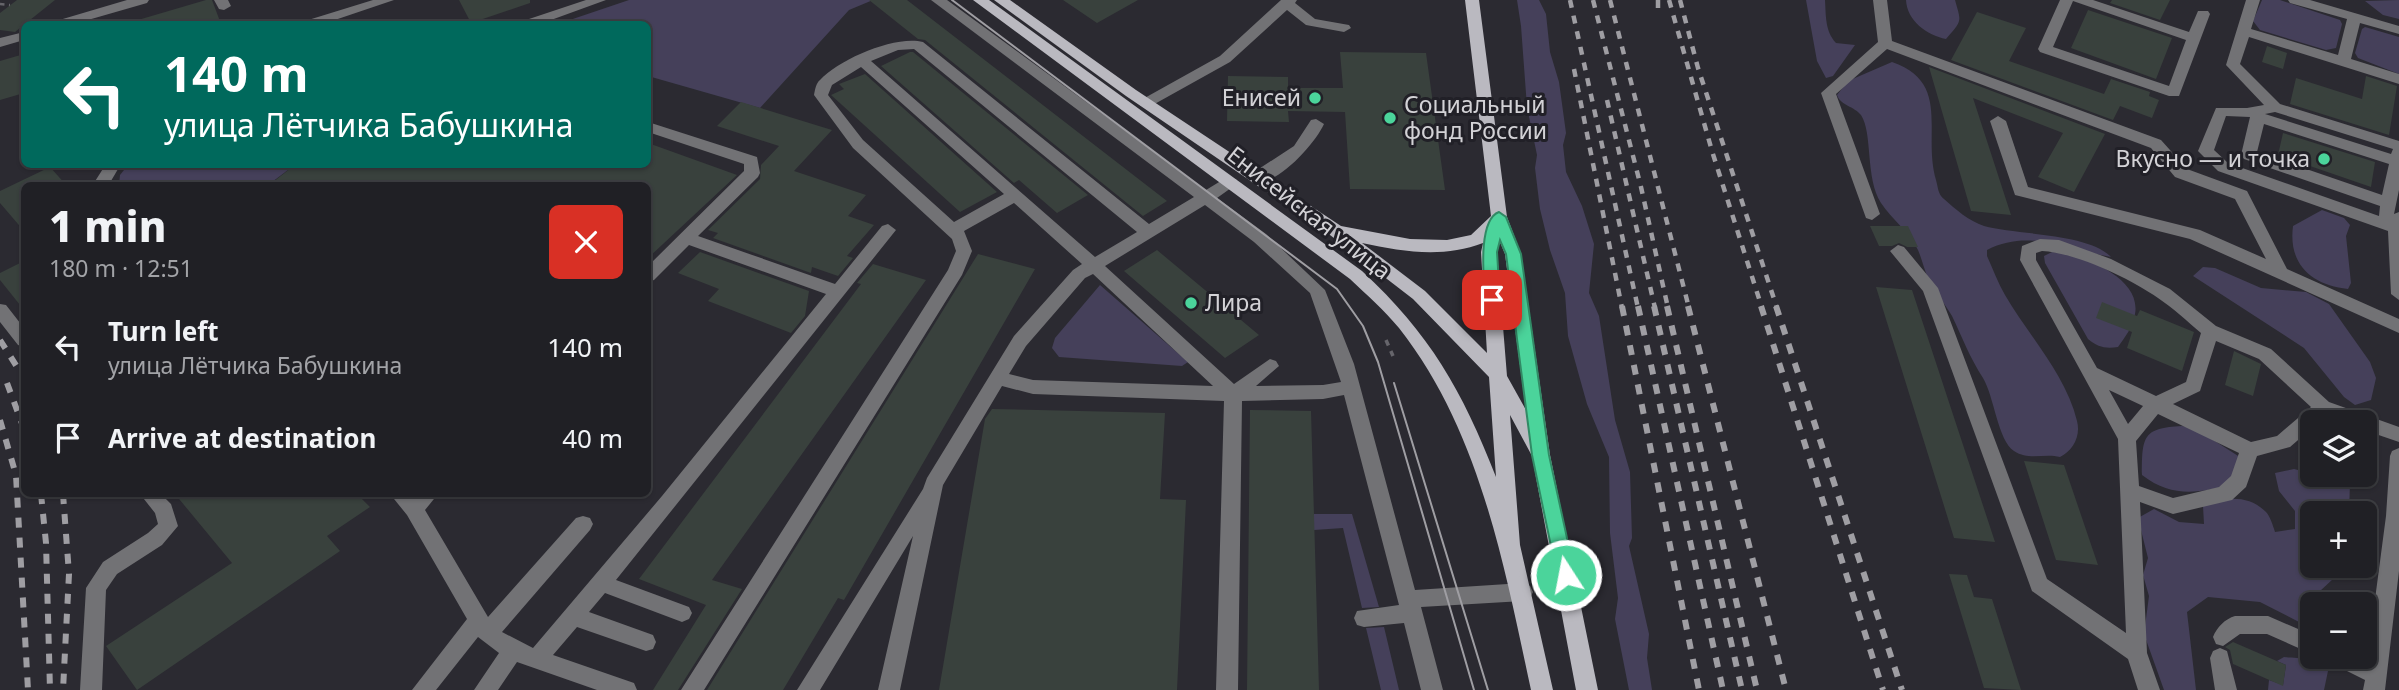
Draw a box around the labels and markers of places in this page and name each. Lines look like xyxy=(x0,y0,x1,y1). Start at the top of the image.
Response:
place label: Енисей xyxy=(1222,81,1301,113)
place label: Социальный фонд России xyxy=(1404,88,1547,146)
marker: Енисей xyxy=(1307,90,1323,106)
marker: Социальный фонд России xyxy=(1382,110,1398,126)
place label: Вкусно — и точка xyxy=(2115,142,2310,174)
marker: Вкусно — и точка xyxy=(2316,151,2332,167)
pin xyxy=(1462,270,1522,330)
place label: Лира xyxy=(1205,286,1262,318)
marker: Лира xyxy=(1183,295,1199,311)

